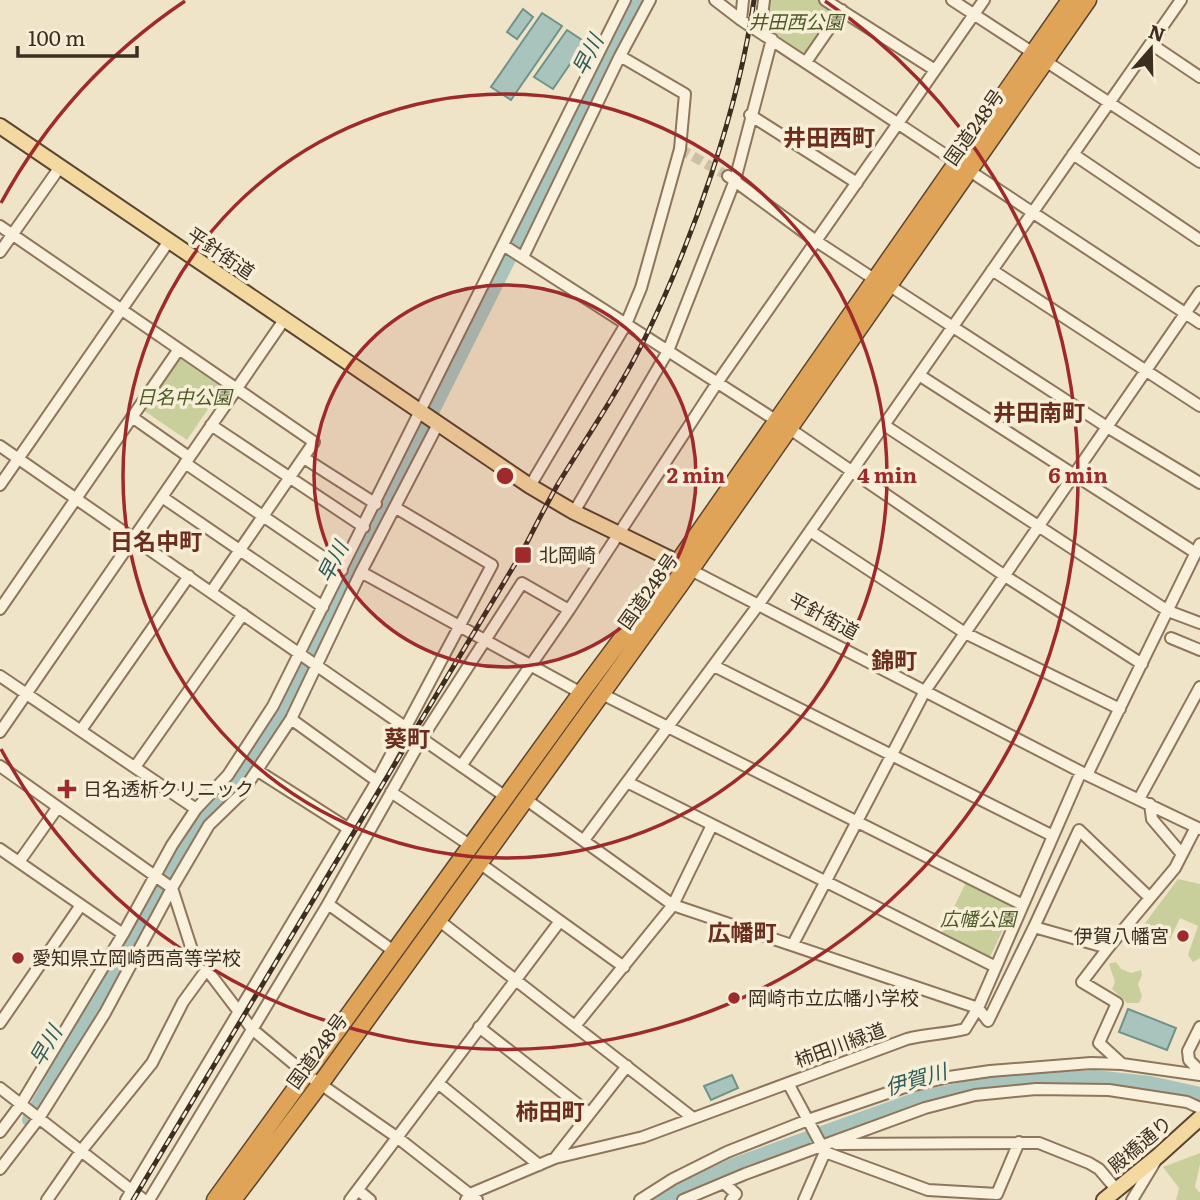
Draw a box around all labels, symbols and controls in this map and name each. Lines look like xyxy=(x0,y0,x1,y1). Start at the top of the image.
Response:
park label: 井田西公園 xyxy=(748,7,846,35)
scale bar xyxy=(18,14,136,58)
north arrow xyxy=(1116,14,1186,84)
text: N xyxy=(1145,16,1169,48)
text: 100 m xyxy=(28,21,85,52)
water label: 早川 xyxy=(562,26,610,80)
street label: 国道248号 xyxy=(937,83,1010,170)
district label: 井田西町 xyxy=(783,119,875,153)
street label: 平針街道 xyxy=(182,219,261,285)
park label: 日名中公園 xyxy=(136,382,234,410)
district label: 井田南町 xyxy=(993,394,1085,428)
text: 2 min xyxy=(667,458,726,489)
text: 4 min xyxy=(857,458,917,489)
text: 6 min xyxy=(1048,458,1108,489)
centre of rings xyxy=(493,464,517,488)
district label: 日名中町 xyxy=(110,523,202,557)
water label: 早川 xyxy=(307,533,355,587)
place label: 北岡崎 xyxy=(539,540,596,568)
marker: 北岡崎 xyxy=(513,545,533,565)
street label: 国道248号 xyxy=(611,547,684,634)
street label: 平針街道 xyxy=(784,585,865,645)
district label: 錦町 xyxy=(871,642,917,676)
district label: 葵町 xyxy=(384,720,430,754)
place label: 日名透析クリニック xyxy=(83,774,254,802)
marker: 日名透析クリニック xyxy=(57,779,77,799)
park label: 広幡公園 xyxy=(940,904,1019,932)
district label: 広幡町 xyxy=(708,914,777,948)
place label: 伊賀八幡宮 xyxy=(1074,921,1169,949)
marker: 伊賀八幡宮 xyxy=(1175,928,1191,944)
place label: 愛知県立岡崎西高等学校 xyxy=(32,943,241,971)
marker: 愛知県立岡崎西高等学校 xyxy=(10,950,26,966)
place label: 岡崎市立広幡小学校 xyxy=(748,983,919,1011)
marker: 岡崎市立広幡小学校 xyxy=(726,990,742,1006)
street label: 国道248号 xyxy=(279,1007,353,1094)
street label: 柿田川緑道 xyxy=(790,1015,889,1073)
water label: 早川 xyxy=(20,1017,69,1071)
water label: 伊賀川 xyxy=(881,1053,952,1101)
district label: 柿田町 xyxy=(516,1093,585,1127)
street label: 殿橋通り xyxy=(1101,1108,1177,1178)

